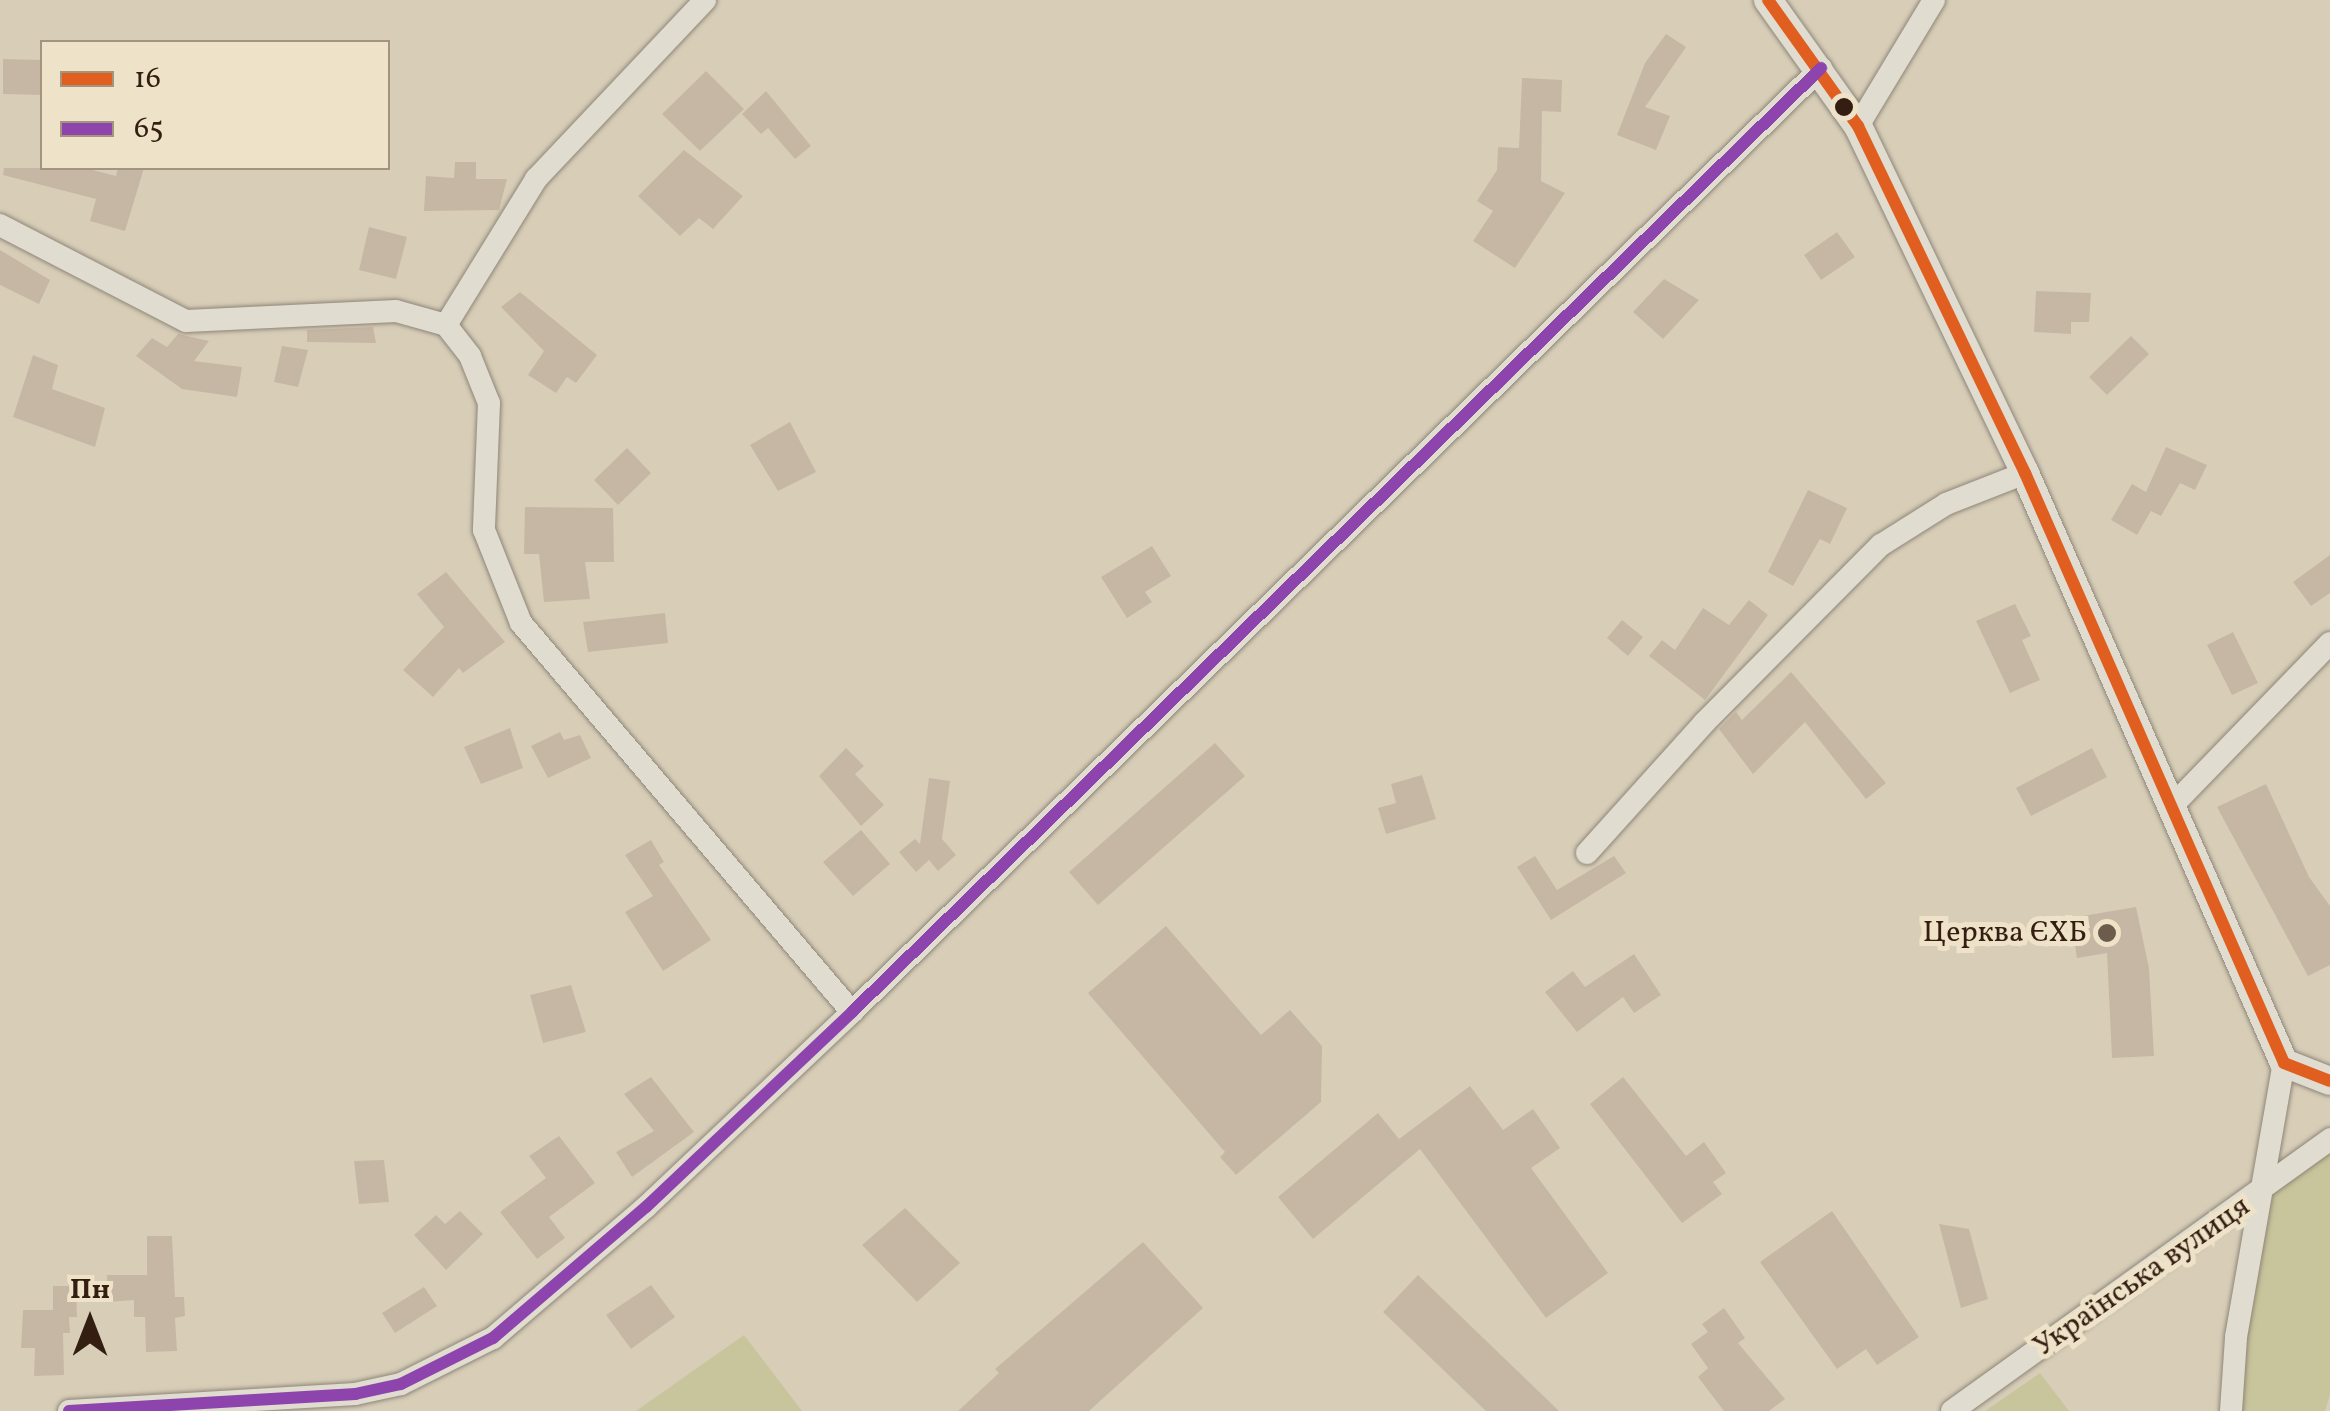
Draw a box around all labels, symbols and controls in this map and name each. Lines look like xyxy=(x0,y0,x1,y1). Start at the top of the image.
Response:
legend xyxy=(40,40,390,170)
text: 16 xyxy=(134,58,161,100)
unlabelled marker xyxy=(1834,97,1854,117)
text: 65 xyxy=(134,108,164,150)
place label: Церква ЄХБ xyxy=(1923,915,2087,951)
marker: Церква ЄХБ xyxy=(2096,922,2118,944)
street label: Українська вулиця xyxy=(2027,1189,2257,1365)
north arrow xyxy=(40,1271,140,1371)
text: Пн xyxy=(70,1271,110,1310)

